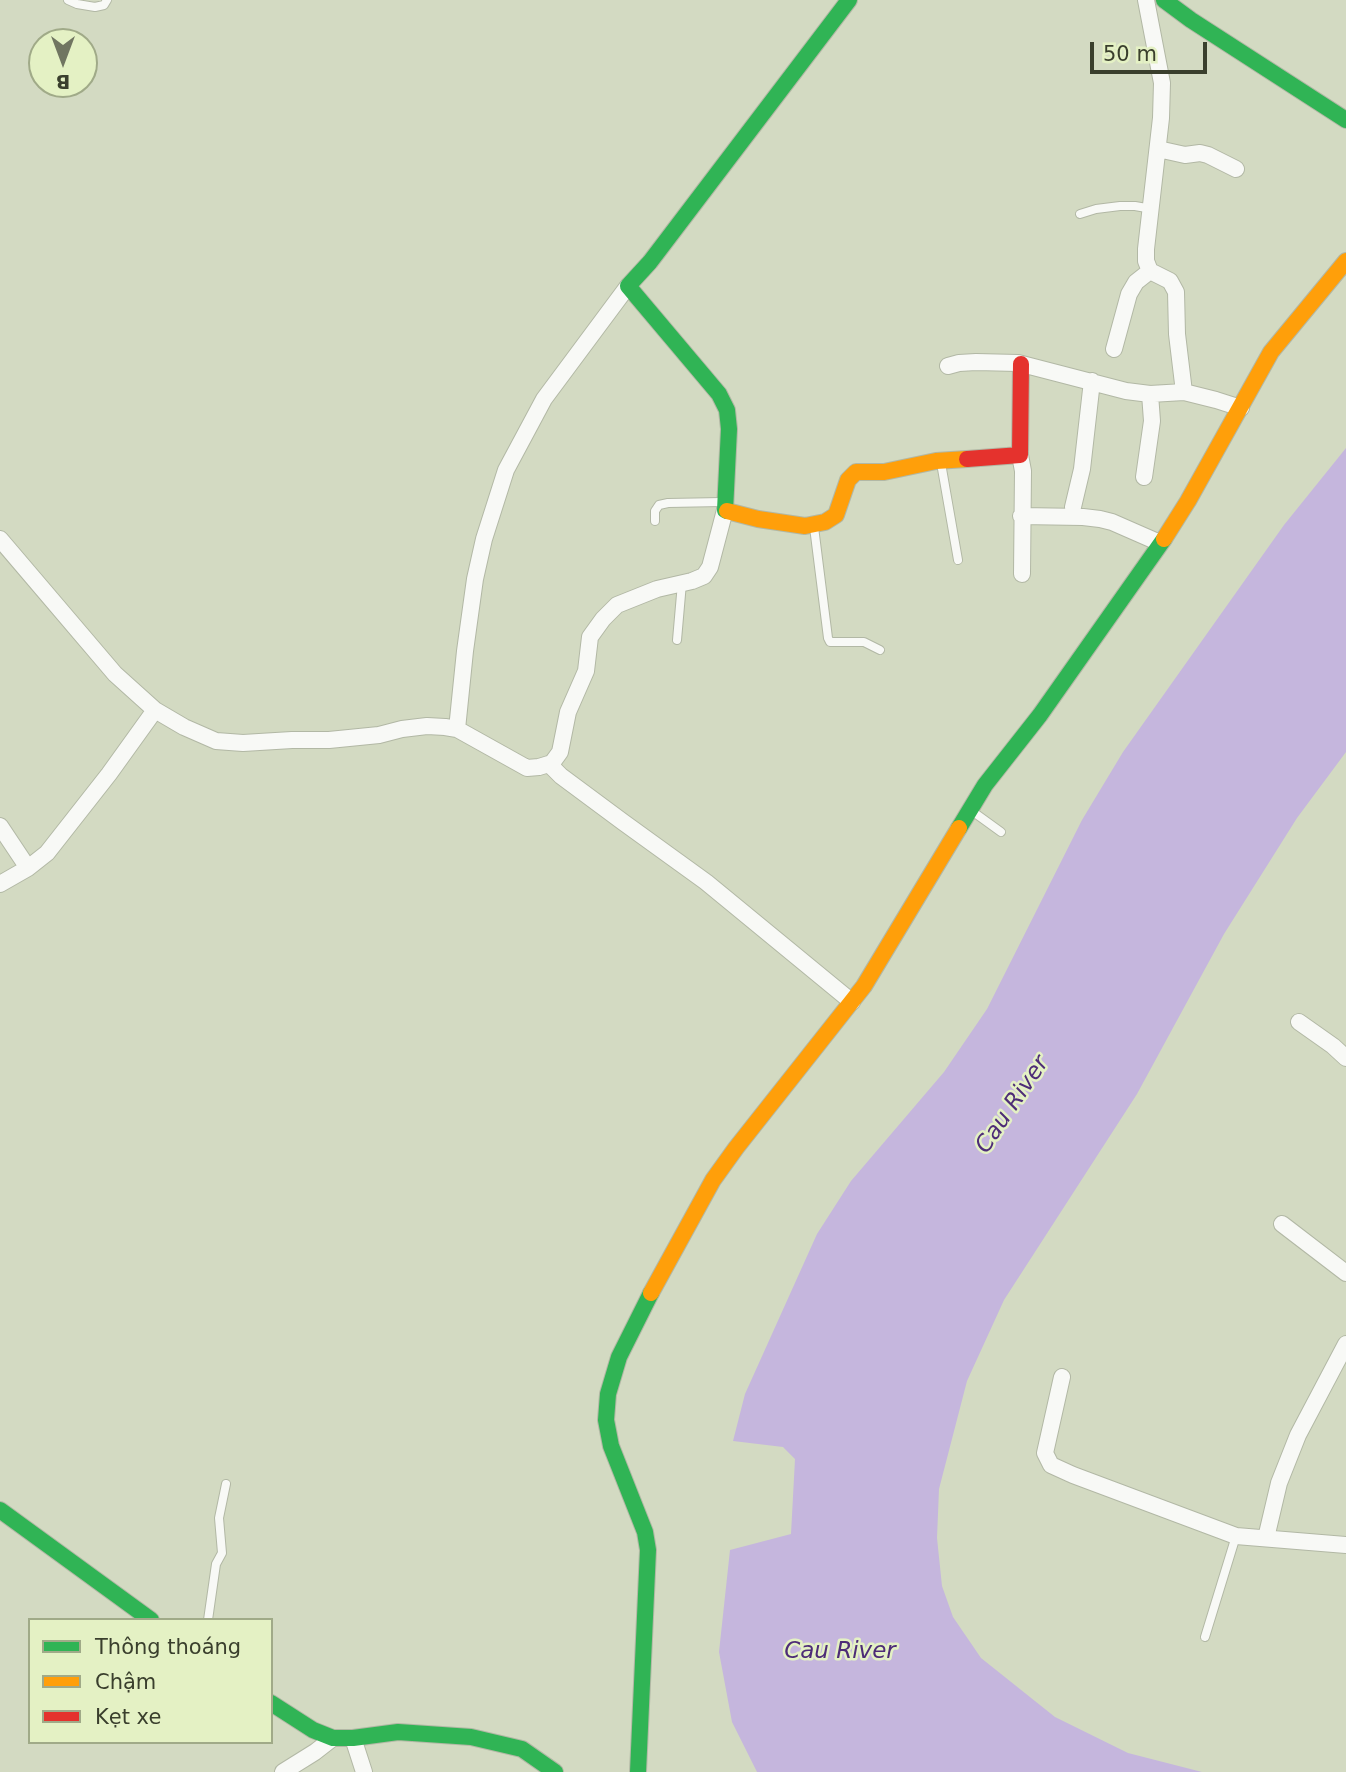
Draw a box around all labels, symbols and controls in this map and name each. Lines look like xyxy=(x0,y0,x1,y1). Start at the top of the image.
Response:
north arrow xyxy=(28,28,98,98)
scale bar xyxy=(1094,28,1211,72)
text: 50 m xyxy=(1103,42,1157,66)
text: B xyxy=(56,71,70,93)
water label: Cau River xyxy=(970,1051,1056,1159)
legend xyxy=(28,1618,273,1744)
text: Thông thoáng xyxy=(95,1635,241,1659)
water label: Cau River xyxy=(784,1638,896,1666)
text: Chậm xyxy=(95,1670,156,1694)
text: Kẹt xe xyxy=(95,1705,161,1729)

